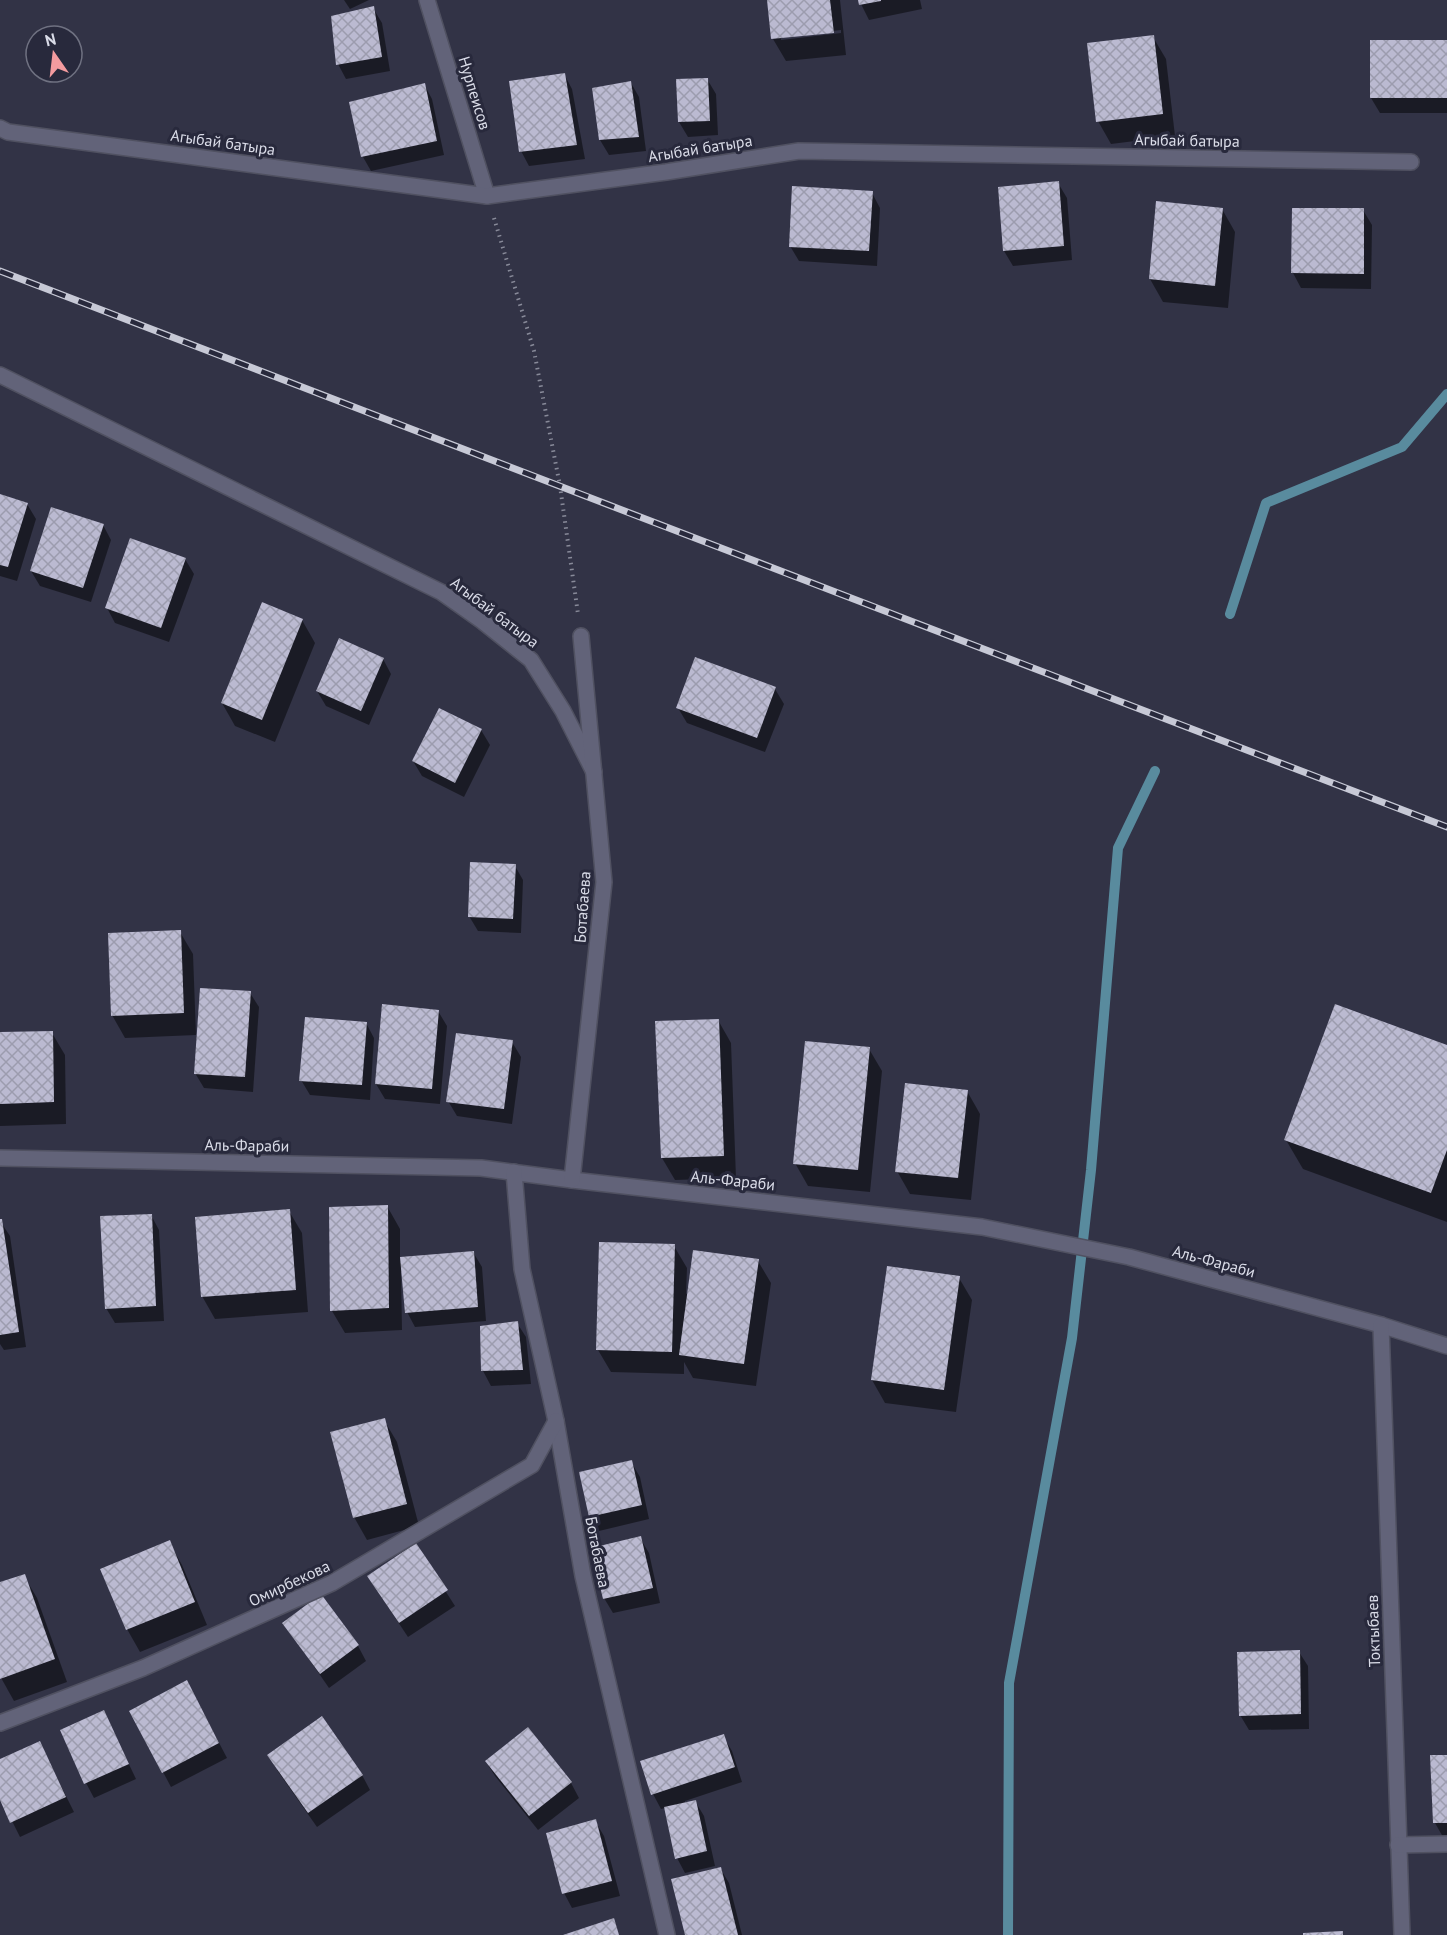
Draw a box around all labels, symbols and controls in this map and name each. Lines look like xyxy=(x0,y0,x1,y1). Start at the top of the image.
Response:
north arrow xyxy=(24,24,84,84)
text: N xyxy=(43,28,58,50)
street label: Нурпеисов xyxy=(454,54,496,132)
street label: Агыбай батыра xyxy=(169,125,277,159)
street label: Агыбай батыра xyxy=(1134,129,1240,151)
street label: Агыбай батыра xyxy=(646,130,754,166)
street label: Агыбай батыра xyxy=(447,572,543,652)
street label: Ботабаева xyxy=(570,870,594,944)
street label: Аль-Фараби xyxy=(204,1134,290,1156)
street label: Аль-Фараби xyxy=(690,1166,776,1194)
street label: Аль-Фараби xyxy=(1170,1240,1258,1282)
street label: Ботабаева xyxy=(581,1515,615,1589)
street label: Омирбекова xyxy=(245,1555,333,1611)
street label: Токтыбаев xyxy=(1362,1594,1384,1668)

